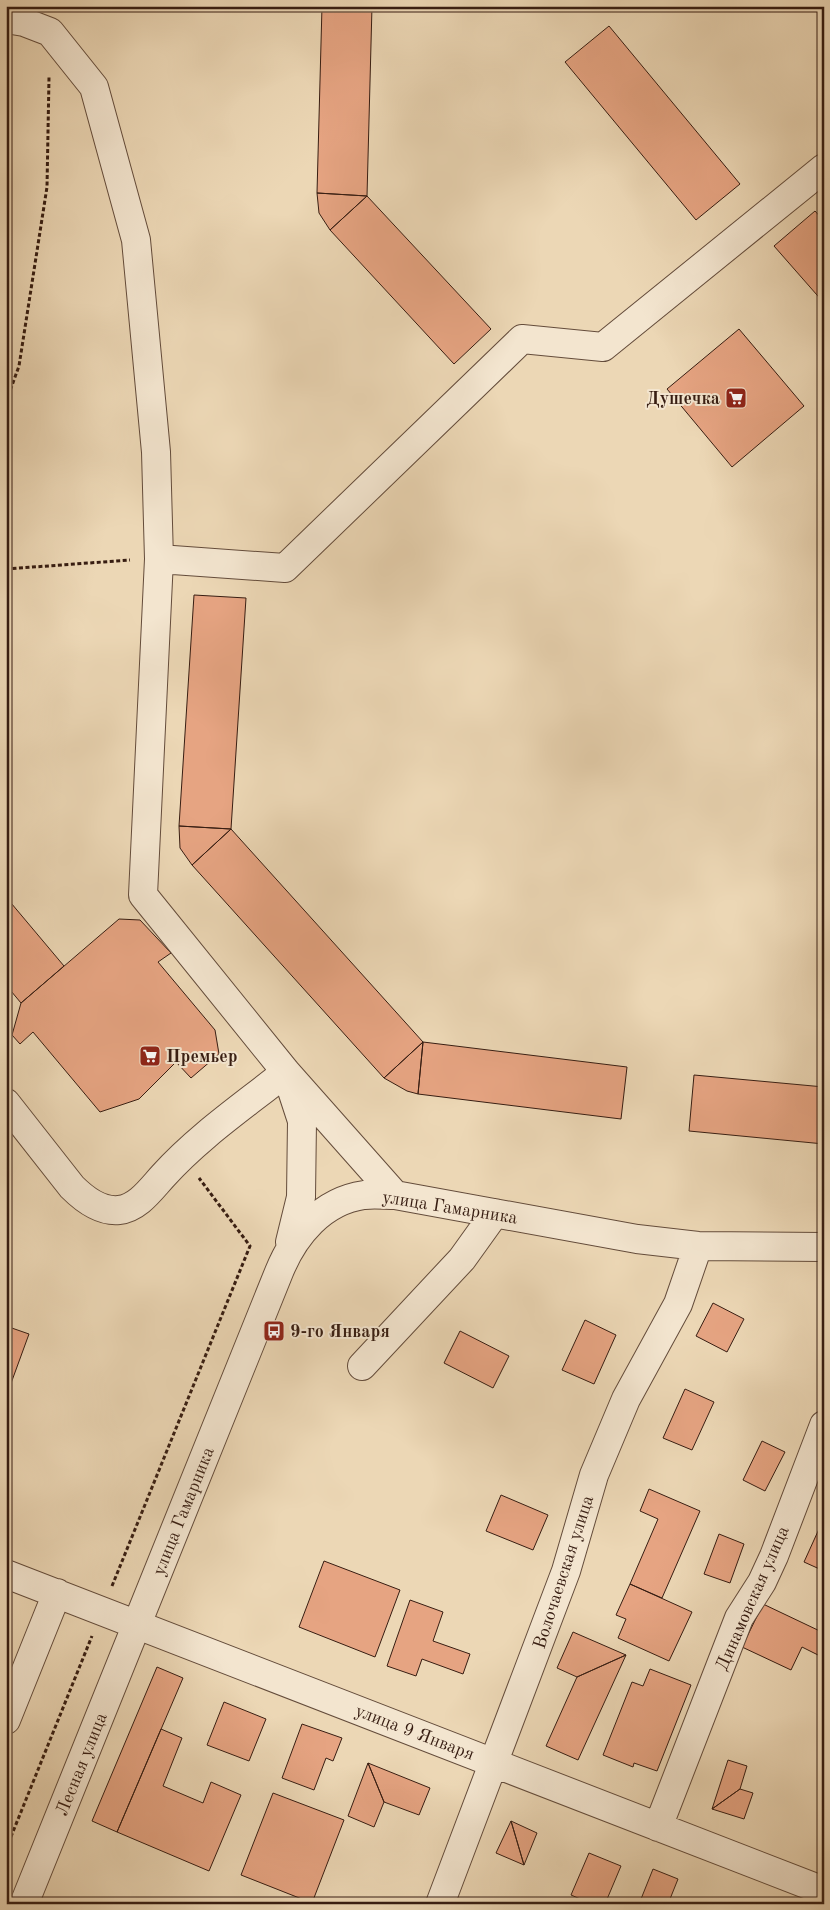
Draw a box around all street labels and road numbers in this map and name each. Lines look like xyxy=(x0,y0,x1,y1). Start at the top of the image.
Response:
street label: улица Гамарника xyxy=(381,1188,519,1228)
street label: улица Гамарника xyxy=(150,1445,218,1578)
street label: Волочаевская улица xyxy=(531,1493,597,1651)
street label: Динамовская улица xyxy=(713,1523,793,1673)
street label: улица 9 Января xyxy=(353,1702,477,1764)
street label: Лесная улица xyxy=(53,1710,111,1818)

